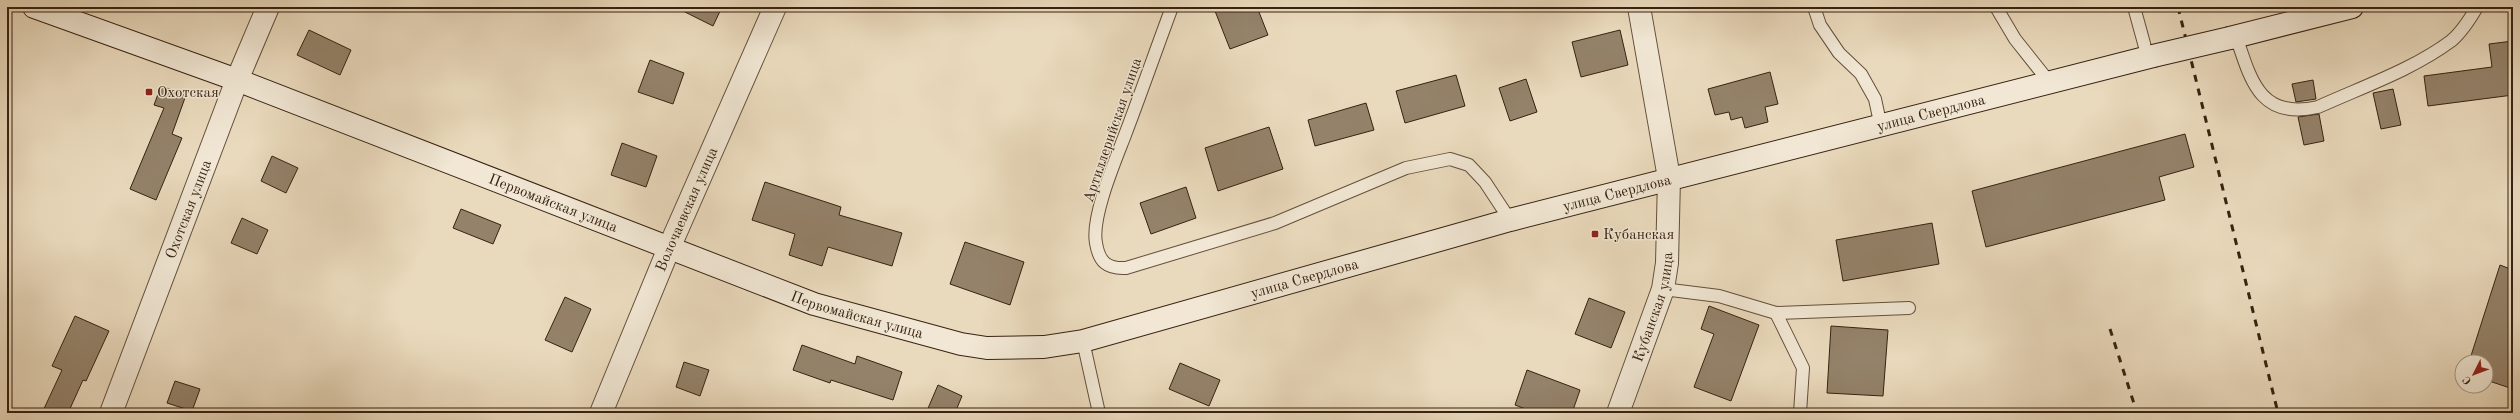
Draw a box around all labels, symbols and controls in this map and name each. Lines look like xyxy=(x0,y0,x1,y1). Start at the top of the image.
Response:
street label: Артиллерийская улица xyxy=(1082,56,1145,205)
place label: Охотская xyxy=(157,86,219,101)
marker: Охотская xyxy=(144,87,154,97)
street label: улица Свердлова xyxy=(1876,93,1988,135)
street label: Волочаевская улица xyxy=(654,145,722,274)
street label: Охотская улица xyxy=(164,158,215,261)
street label: Первомайская улица xyxy=(486,172,620,236)
street label: улица Свердлова xyxy=(1562,173,1674,215)
place label: Кубанская xyxy=(1603,228,1674,243)
marker: Кубанская xyxy=(1590,229,1600,239)
street label: Кубанская улица xyxy=(1631,252,1677,364)
street label: улица Свердлова xyxy=(1249,257,1361,302)
street label: Первомайская улица xyxy=(788,290,925,342)
north arrow xyxy=(2454,354,2494,394)
text: С xyxy=(2461,373,2474,386)

